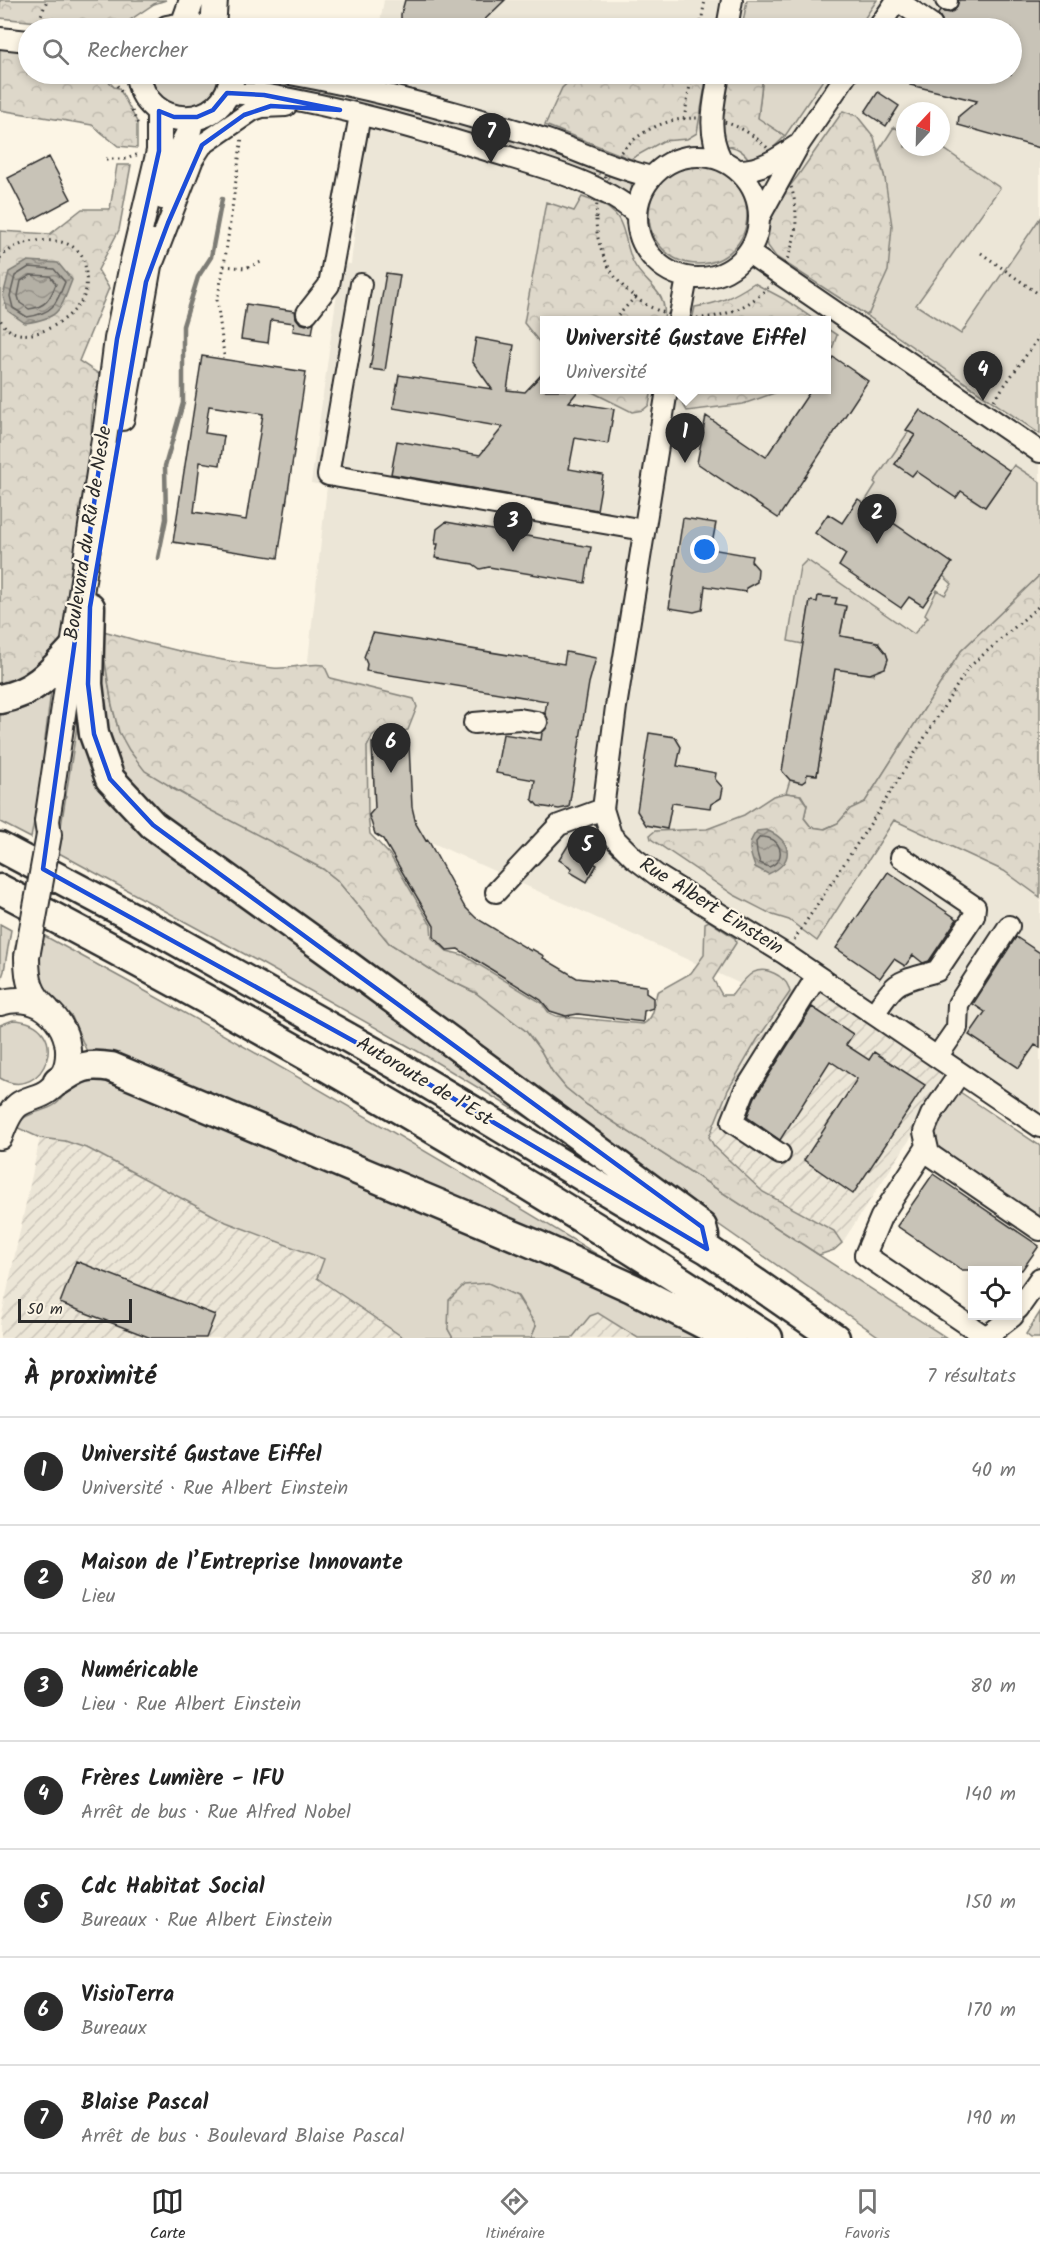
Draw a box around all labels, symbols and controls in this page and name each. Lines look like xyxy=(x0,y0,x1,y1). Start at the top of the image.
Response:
search box xyxy=(18,18,1022,84)
text: Rechercher xyxy=(87,34,187,69)
icon: search xyxy=(39,35,72,68)
north arrow xyxy=(896,102,950,156)
pin: 7 xyxy=(472,114,510,163)
popup xyxy=(540,316,831,394)
text: Université Gustave Eiffel xyxy=(565,322,806,357)
pin: 4 xyxy=(964,352,1002,401)
text: Université xyxy=(565,357,646,389)
pin: 1 xyxy=(666,414,704,463)
street label: Boulevard du Rû de Nesle xyxy=(56,424,122,642)
pin: 2 xyxy=(858,494,896,544)
pin: 3 xyxy=(494,502,532,552)
your location xyxy=(690,535,719,564)
pin: 6 xyxy=(372,724,410,773)
pin: 5 xyxy=(568,826,606,876)
street label: Rue Albert Einstein xyxy=(633,850,789,964)
street label: Autoroute de l’Est xyxy=(350,1029,499,1136)
map controls xyxy=(968,1266,1022,1320)
button: locate xyxy=(968,1266,1022,1320)
scale bar xyxy=(18,1296,132,1324)
text: 50 m xyxy=(27,1297,63,1322)
text: À proximité xyxy=(24,1356,156,1398)
text: 7 résultats xyxy=(927,1361,1016,1393)
text: Université Gustave Eiffel xyxy=(81,1438,322,1473)
text: 1 xyxy=(40,1455,47,1487)
text: 40 m xyxy=(971,1455,1016,1487)
text: Université · Rue Albert Einstein xyxy=(81,1473,348,1505)
text: Maison de l’Entreprise Innovante xyxy=(81,1546,403,1581)
text: 2 xyxy=(38,1563,49,1595)
text: 80 m xyxy=(970,1563,1016,1595)
text: Lieu xyxy=(81,1581,115,1613)
text: Numéricable xyxy=(81,1654,198,1689)
text: 3 xyxy=(38,1671,49,1703)
text: 80 m xyxy=(970,1671,1016,1703)
text: Lieu · Rue Albert Einstein xyxy=(81,1689,301,1721)
text: Frères Lumière - IFU xyxy=(81,1762,284,1797)
text: 4 xyxy=(38,1779,49,1811)
text: 140 m xyxy=(965,1779,1016,1811)
text: Arrêt de bus · Rue Alfred Nobel xyxy=(81,1797,351,1829)
text: Cdc Habitat Social xyxy=(81,1870,265,1905)
text: 5 xyxy=(38,1887,49,1919)
text: 150 m xyxy=(965,1887,1016,1919)
text: Bureaux · Rue Albert Einstein xyxy=(81,1905,332,1937)
text: VisioTerra xyxy=(81,1978,174,2013)
text: 6 xyxy=(38,1995,49,2027)
text: 170 m xyxy=(967,1995,1016,2027)
text: Bureaux xyxy=(81,2013,147,2045)
text: Blaise Pascal xyxy=(81,2086,208,2121)
text: 7 xyxy=(39,2103,48,2135)
text: 190 m xyxy=(966,2103,1016,2135)
text: Arrêt de bus · Boulevard Blaise Pascal xyxy=(81,2121,404,2153)
tab: Carte xyxy=(150,2185,186,2246)
tab: Itinéraire xyxy=(485,2185,545,2246)
tab: Favoris xyxy=(844,2185,890,2246)

